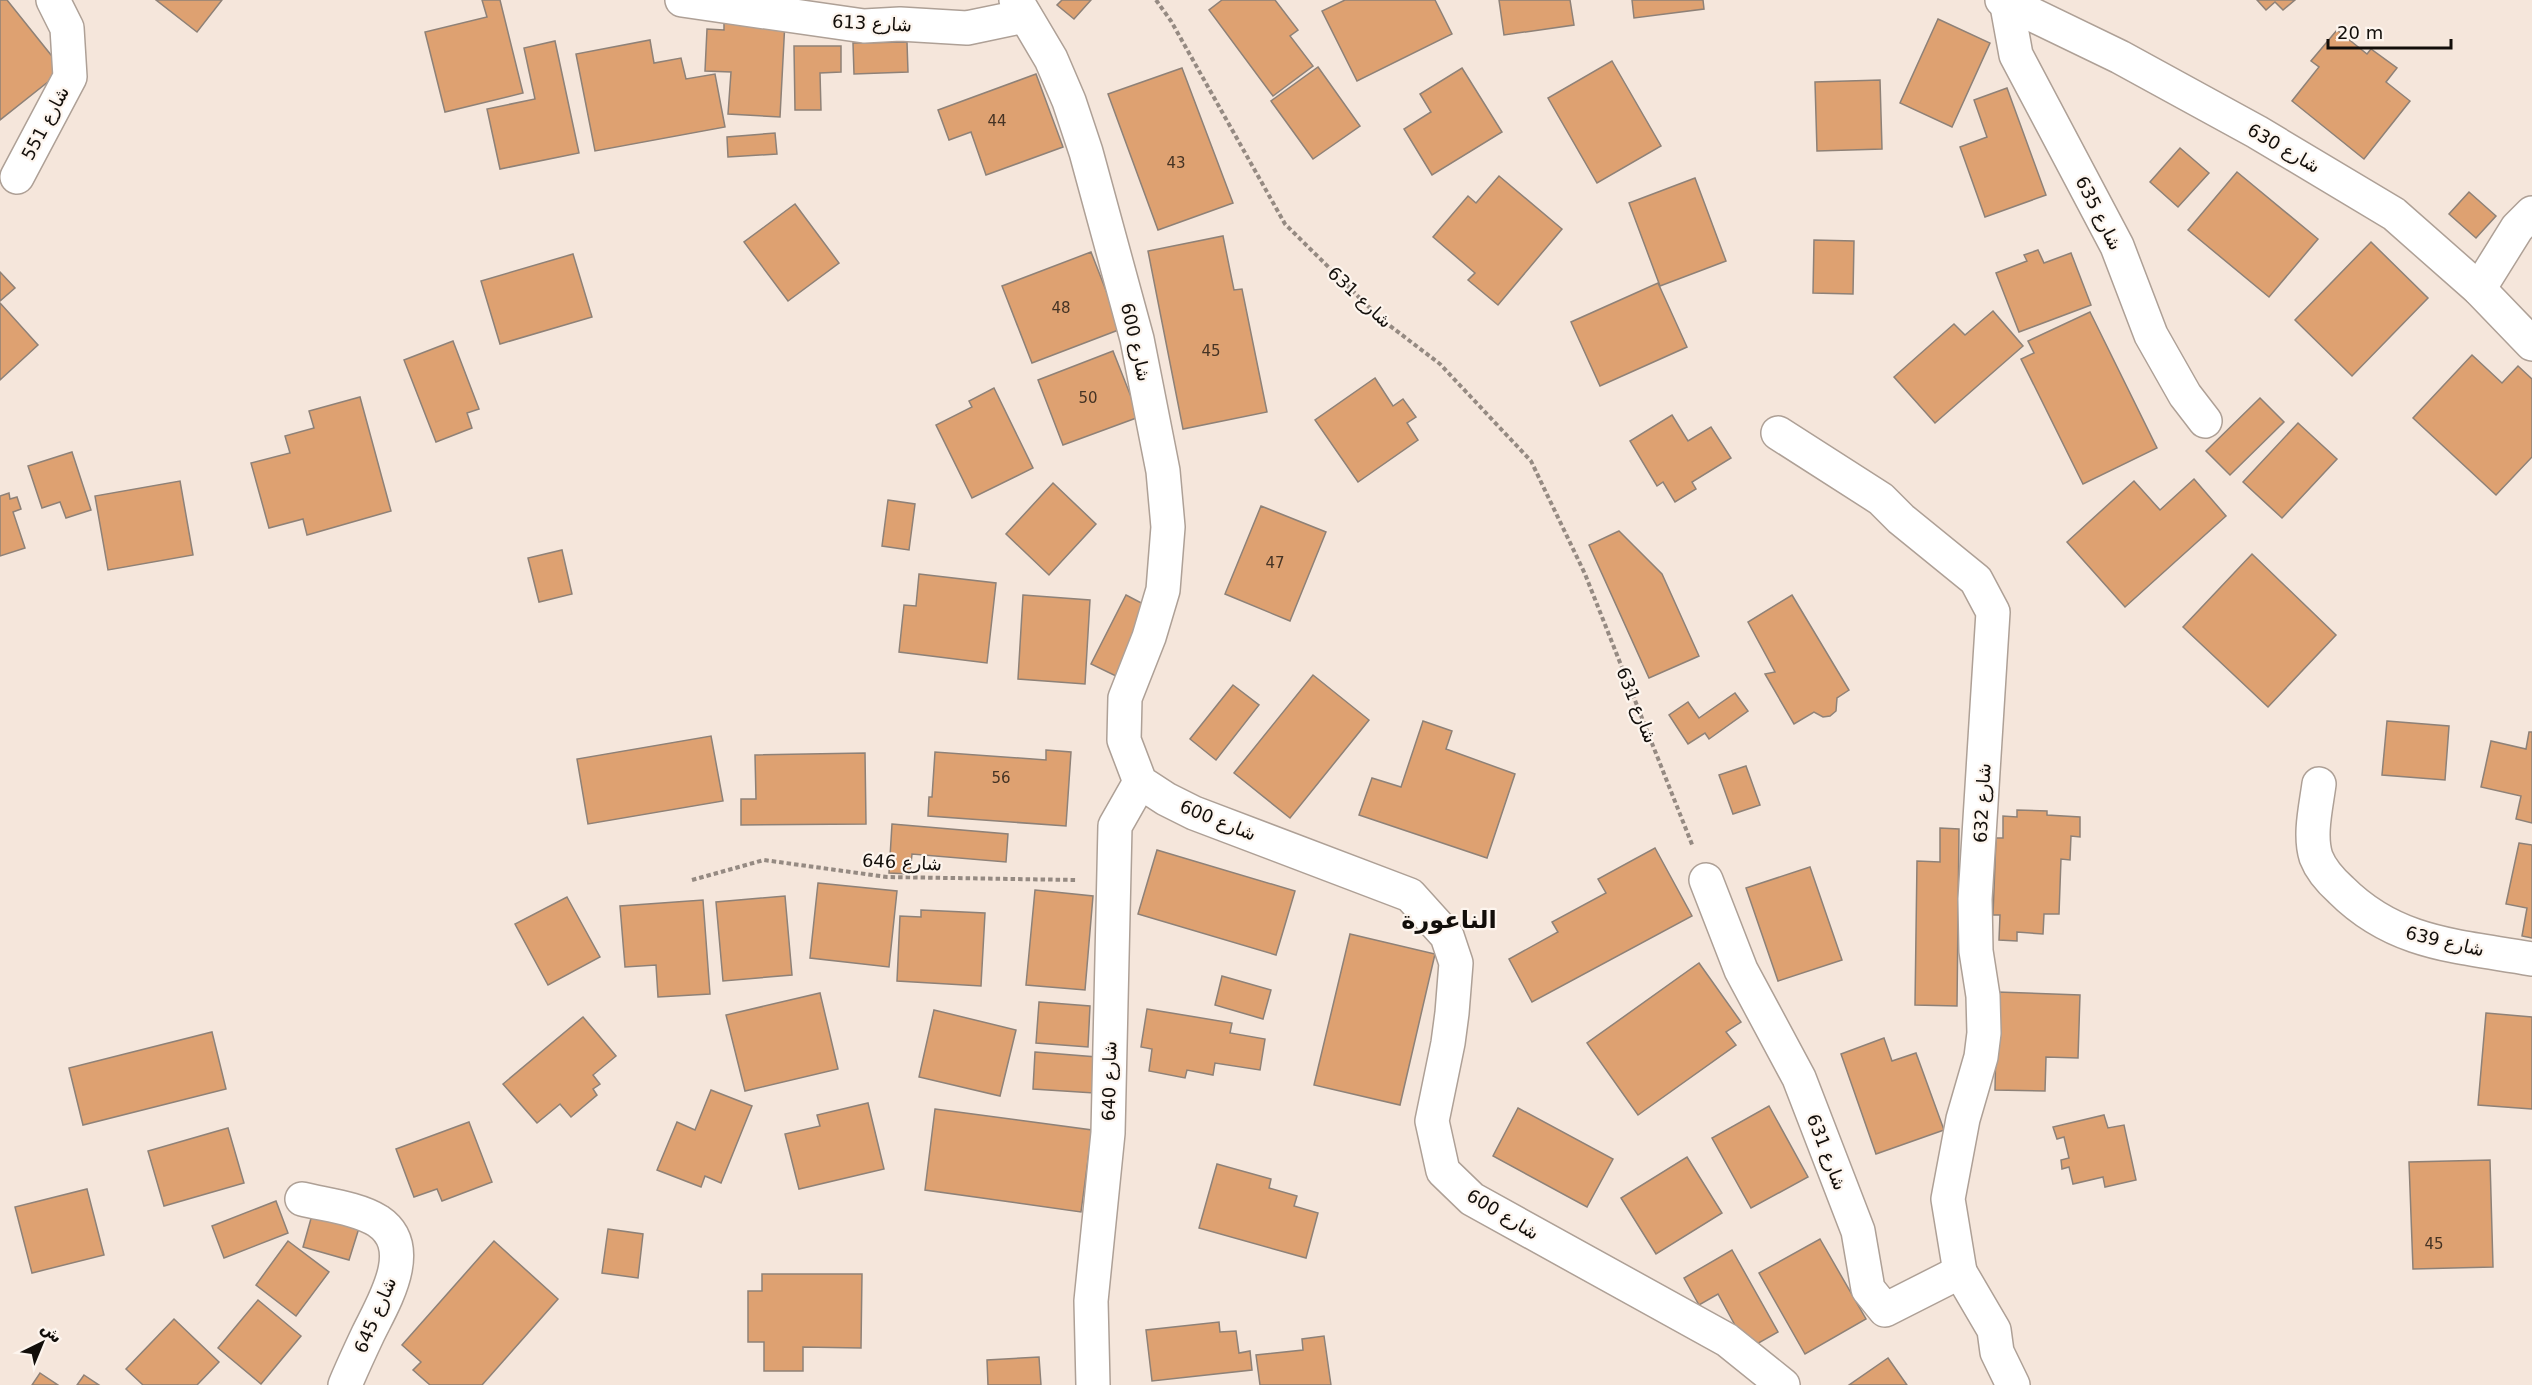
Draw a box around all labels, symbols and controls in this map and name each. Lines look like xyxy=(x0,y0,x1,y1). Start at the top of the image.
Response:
street label: شارع 613 xyxy=(831,10,913,37)
scale bar xyxy=(2328,12,2451,50)
text: 20 m xyxy=(2337,22,2383,43)
street label: شارع 551 xyxy=(17,83,74,164)
house number: 44 xyxy=(987,112,1007,130)
street label: شارع 630 xyxy=(2244,119,2324,178)
house number: 43 xyxy=(1166,154,1186,172)
street label: شارع 635 xyxy=(2071,173,2127,254)
street label: شارع 631 xyxy=(1323,262,1396,333)
house number: 48 xyxy=(1051,299,1071,317)
street label: شارع 600 xyxy=(1116,301,1155,384)
house number: 45 xyxy=(1201,342,1221,360)
house number: 50 xyxy=(1078,389,1098,407)
house number: 47 xyxy=(1265,554,1285,572)
street label: شارع 631 xyxy=(1611,664,1662,746)
street label: شارع 632 xyxy=(1969,762,1996,844)
house number: 56 xyxy=(991,769,1011,787)
street label: شارع 600 xyxy=(1177,795,1259,846)
street label: شارع 646 xyxy=(861,849,943,876)
district label: الناعورة xyxy=(1401,906,1497,934)
street label: شارع 639 xyxy=(2403,922,2486,961)
street label: شارع 640 xyxy=(1098,1041,1121,1121)
street label: شارع 631 xyxy=(1802,1111,1851,1194)
street label: شارع 600 xyxy=(1463,1184,1543,1244)
house number: 45 xyxy=(2424,1235,2444,1253)
street label: شارع 645 xyxy=(350,1274,401,1356)
north arrow xyxy=(12,1313,72,1373)
text: ش xyxy=(37,1318,66,1347)

